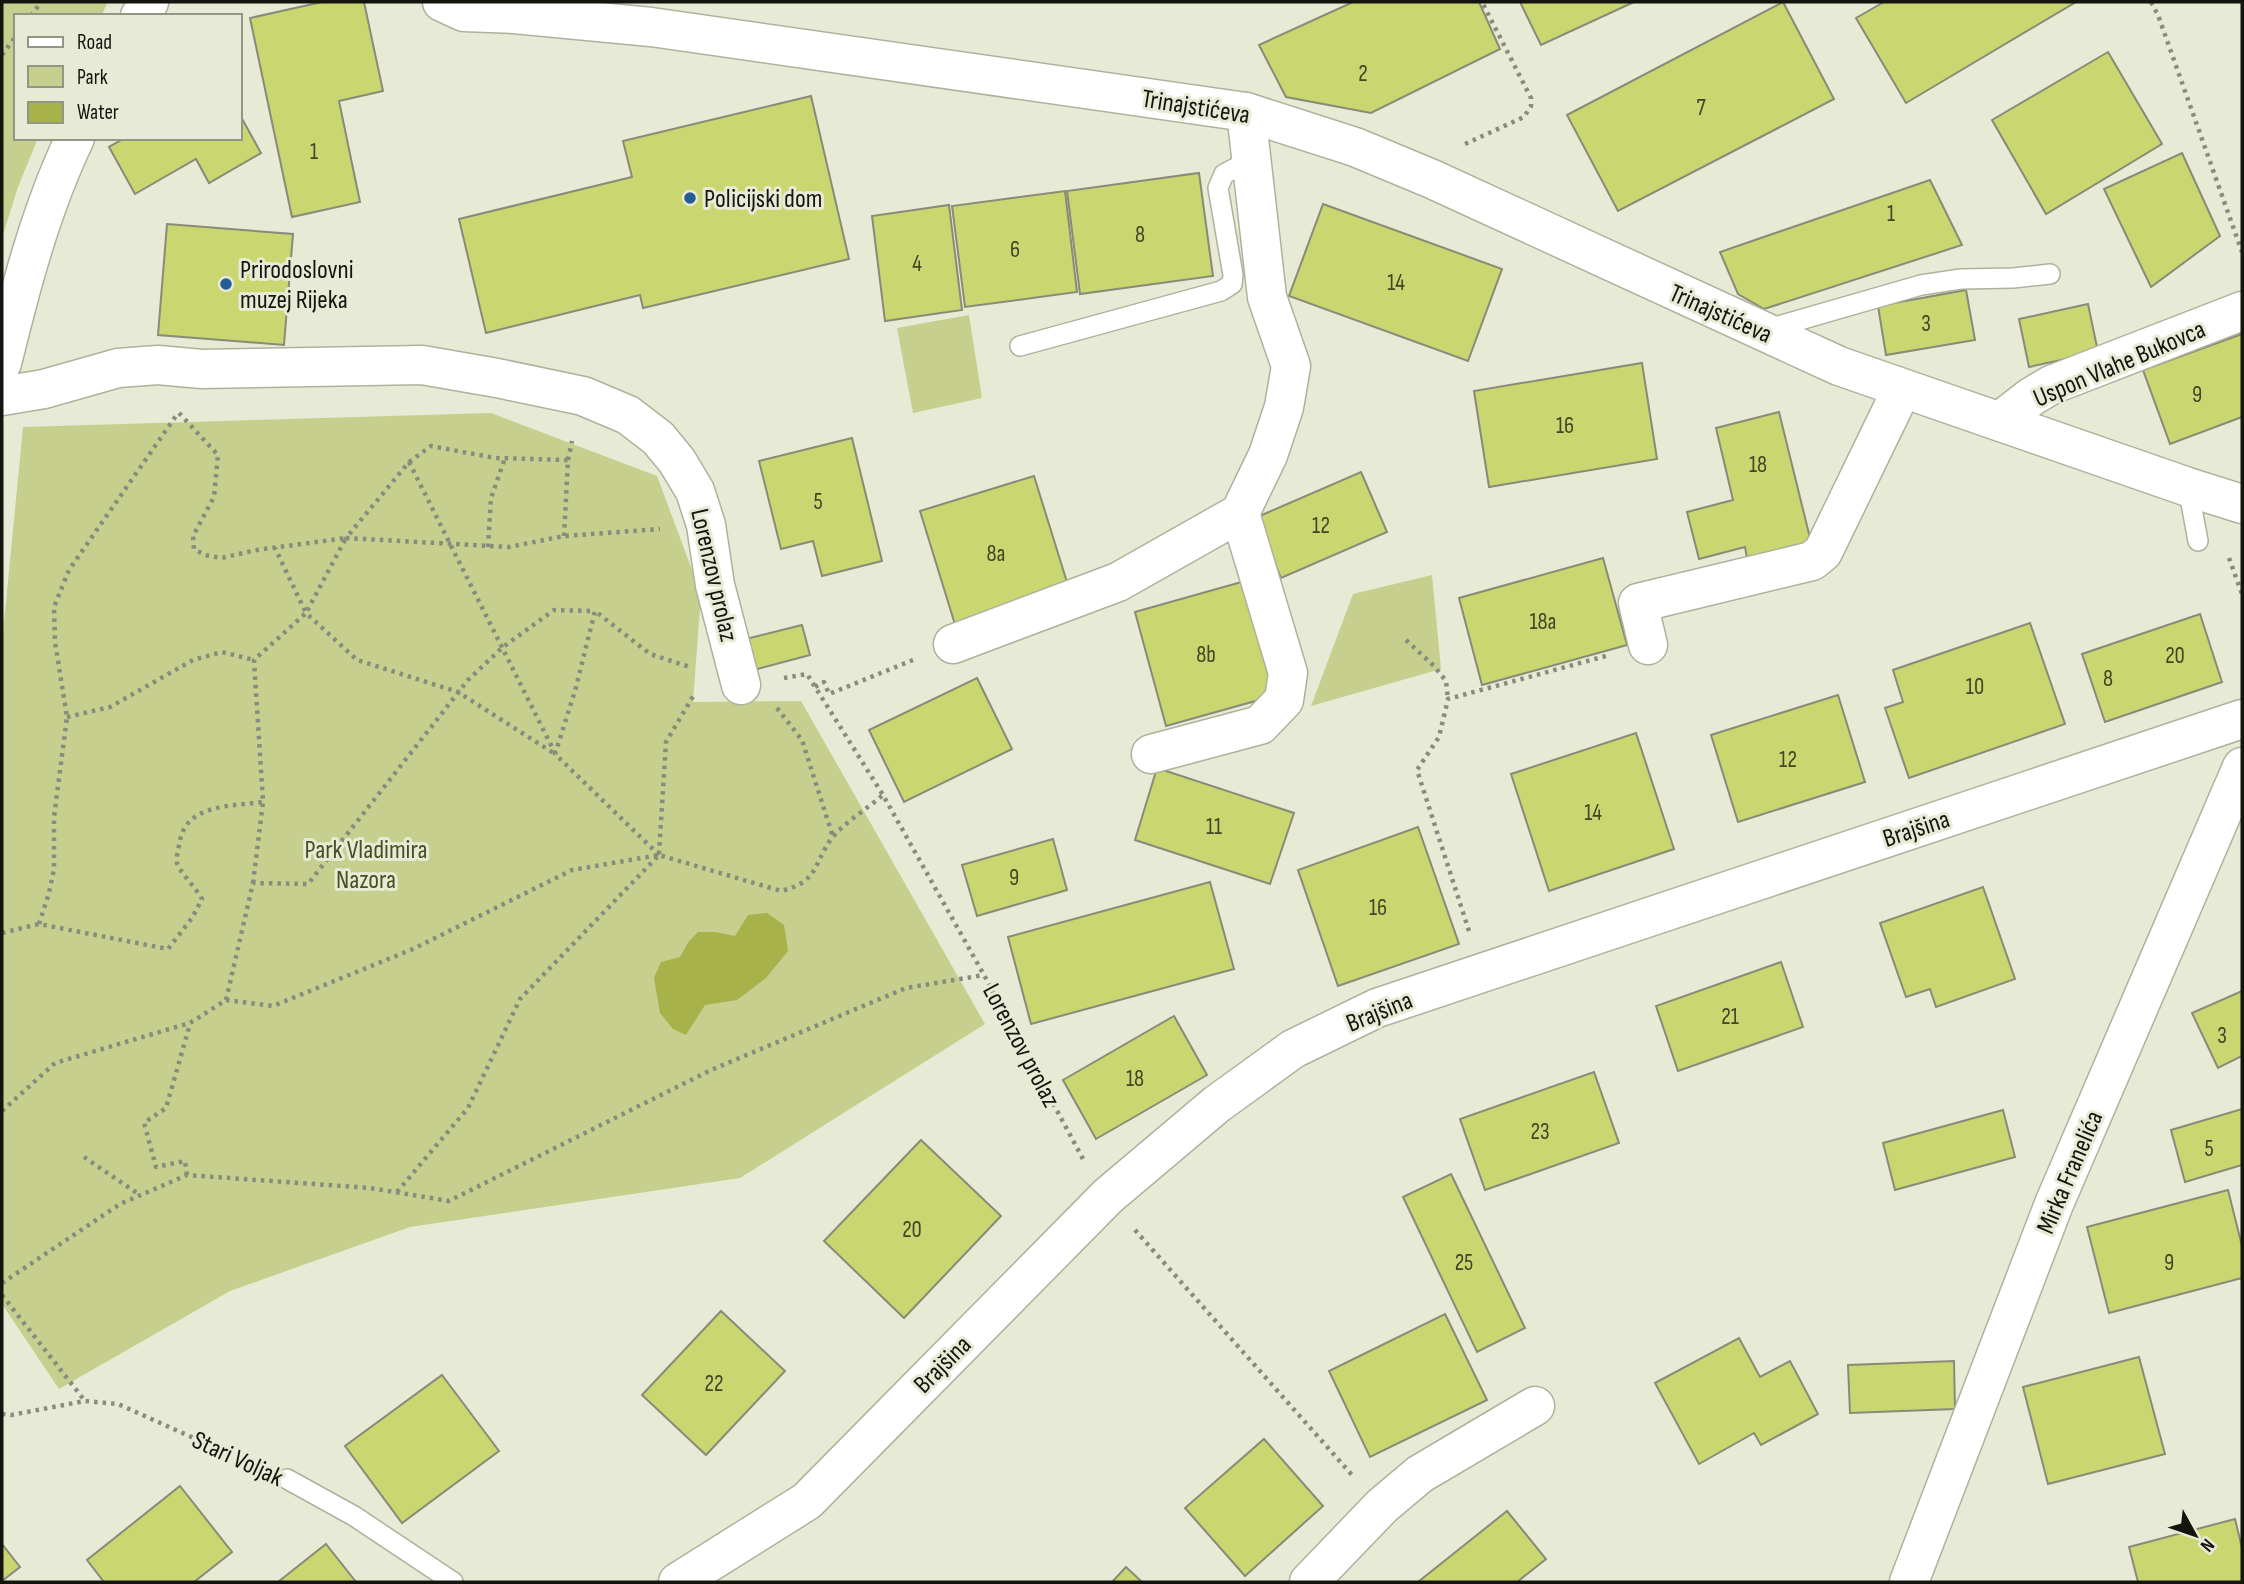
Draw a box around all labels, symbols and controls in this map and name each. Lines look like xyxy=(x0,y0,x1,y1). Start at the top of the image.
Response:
legend xyxy=(14,14,242,140)
text: Road xyxy=(77,30,112,55)
house number: 2 xyxy=(1358,60,1368,88)
text: Park xyxy=(77,65,108,90)
street label: Trinajstićeva xyxy=(1139,84,1252,131)
house number: 7 xyxy=(1696,94,1706,122)
text: Water xyxy=(77,100,119,125)
house number: 1 xyxy=(310,138,318,166)
place label: Policijski dom xyxy=(704,184,822,215)
marker: Policijski dom xyxy=(682,190,698,206)
house number: 1 xyxy=(1887,200,1895,228)
house number: 8 xyxy=(1135,221,1145,249)
house number: 6 xyxy=(1010,236,1020,264)
house number: 4 xyxy=(912,250,922,278)
place label: Prirodoslovni muzej Rijeka xyxy=(240,255,354,316)
house number: 14 xyxy=(1387,269,1405,297)
marker: Prirodoslovni muzej Rijeka xyxy=(218,276,234,292)
street label: Trinajstićeva xyxy=(1664,278,1777,351)
house number: 3 xyxy=(1921,310,1931,338)
street label: Uspon Vlahe Bukovca xyxy=(2029,314,2210,415)
house number: 9 xyxy=(2192,381,2202,409)
house number: 16 xyxy=(1556,412,1574,440)
house number: 18 xyxy=(1749,451,1767,479)
house number: 5 xyxy=(813,488,823,516)
street label: Lorenzov prolaz xyxy=(683,506,744,645)
house number: 12 xyxy=(1312,512,1330,540)
house number: 8a xyxy=(987,540,1005,568)
house number: 18a xyxy=(1530,608,1556,636)
house number: 8b xyxy=(1196,641,1216,669)
house number: 20 xyxy=(2165,642,2185,670)
house number: 8 xyxy=(2103,665,2113,693)
house number: 10 xyxy=(1966,673,1984,701)
house number: 12 xyxy=(1779,746,1797,774)
house number: 14 xyxy=(1584,799,1602,827)
street label: Brajšina xyxy=(1879,804,1954,855)
house number: 11 xyxy=(1206,813,1222,841)
park label: Park Vladimira Nazora xyxy=(305,835,427,896)
house number: 9 xyxy=(1009,864,1019,892)
house number: 16 xyxy=(1369,894,1387,922)
street label: Lorenzov prolaz xyxy=(975,979,1066,1113)
street label: Brajšina xyxy=(1342,985,1417,1040)
house number: 21 xyxy=(1721,1003,1739,1031)
house number: 3 xyxy=(2217,1022,2227,1050)
house number: 18 xyxy=(1126,1065,1144,1093)
street label: Mirka Franelića xyxy=(2031,1106,2110,1239)
house number: 23 xyxy=(1530,1118,1550,1146)
house number: 5 xyxy=(2204,1135,2214,1163)
house number: 20 xyxy=(902,1216,922,1244)
house number: 25 xyxy=(1455,1249,1473,1277)
house number: 9 xyxy=(2164,1249,2174,1277)
street label: Brajšina xyxy=(908,1330,978,1400)
house number: 22 xyxy=(705,1370,723,1398)
street label: Stari Voljak xyxy=(187,1425,288,1494)
north arrow xyxy=(2160,1500,2230,1570)
text: N xyxy=(2195,1534,2219,1556)

